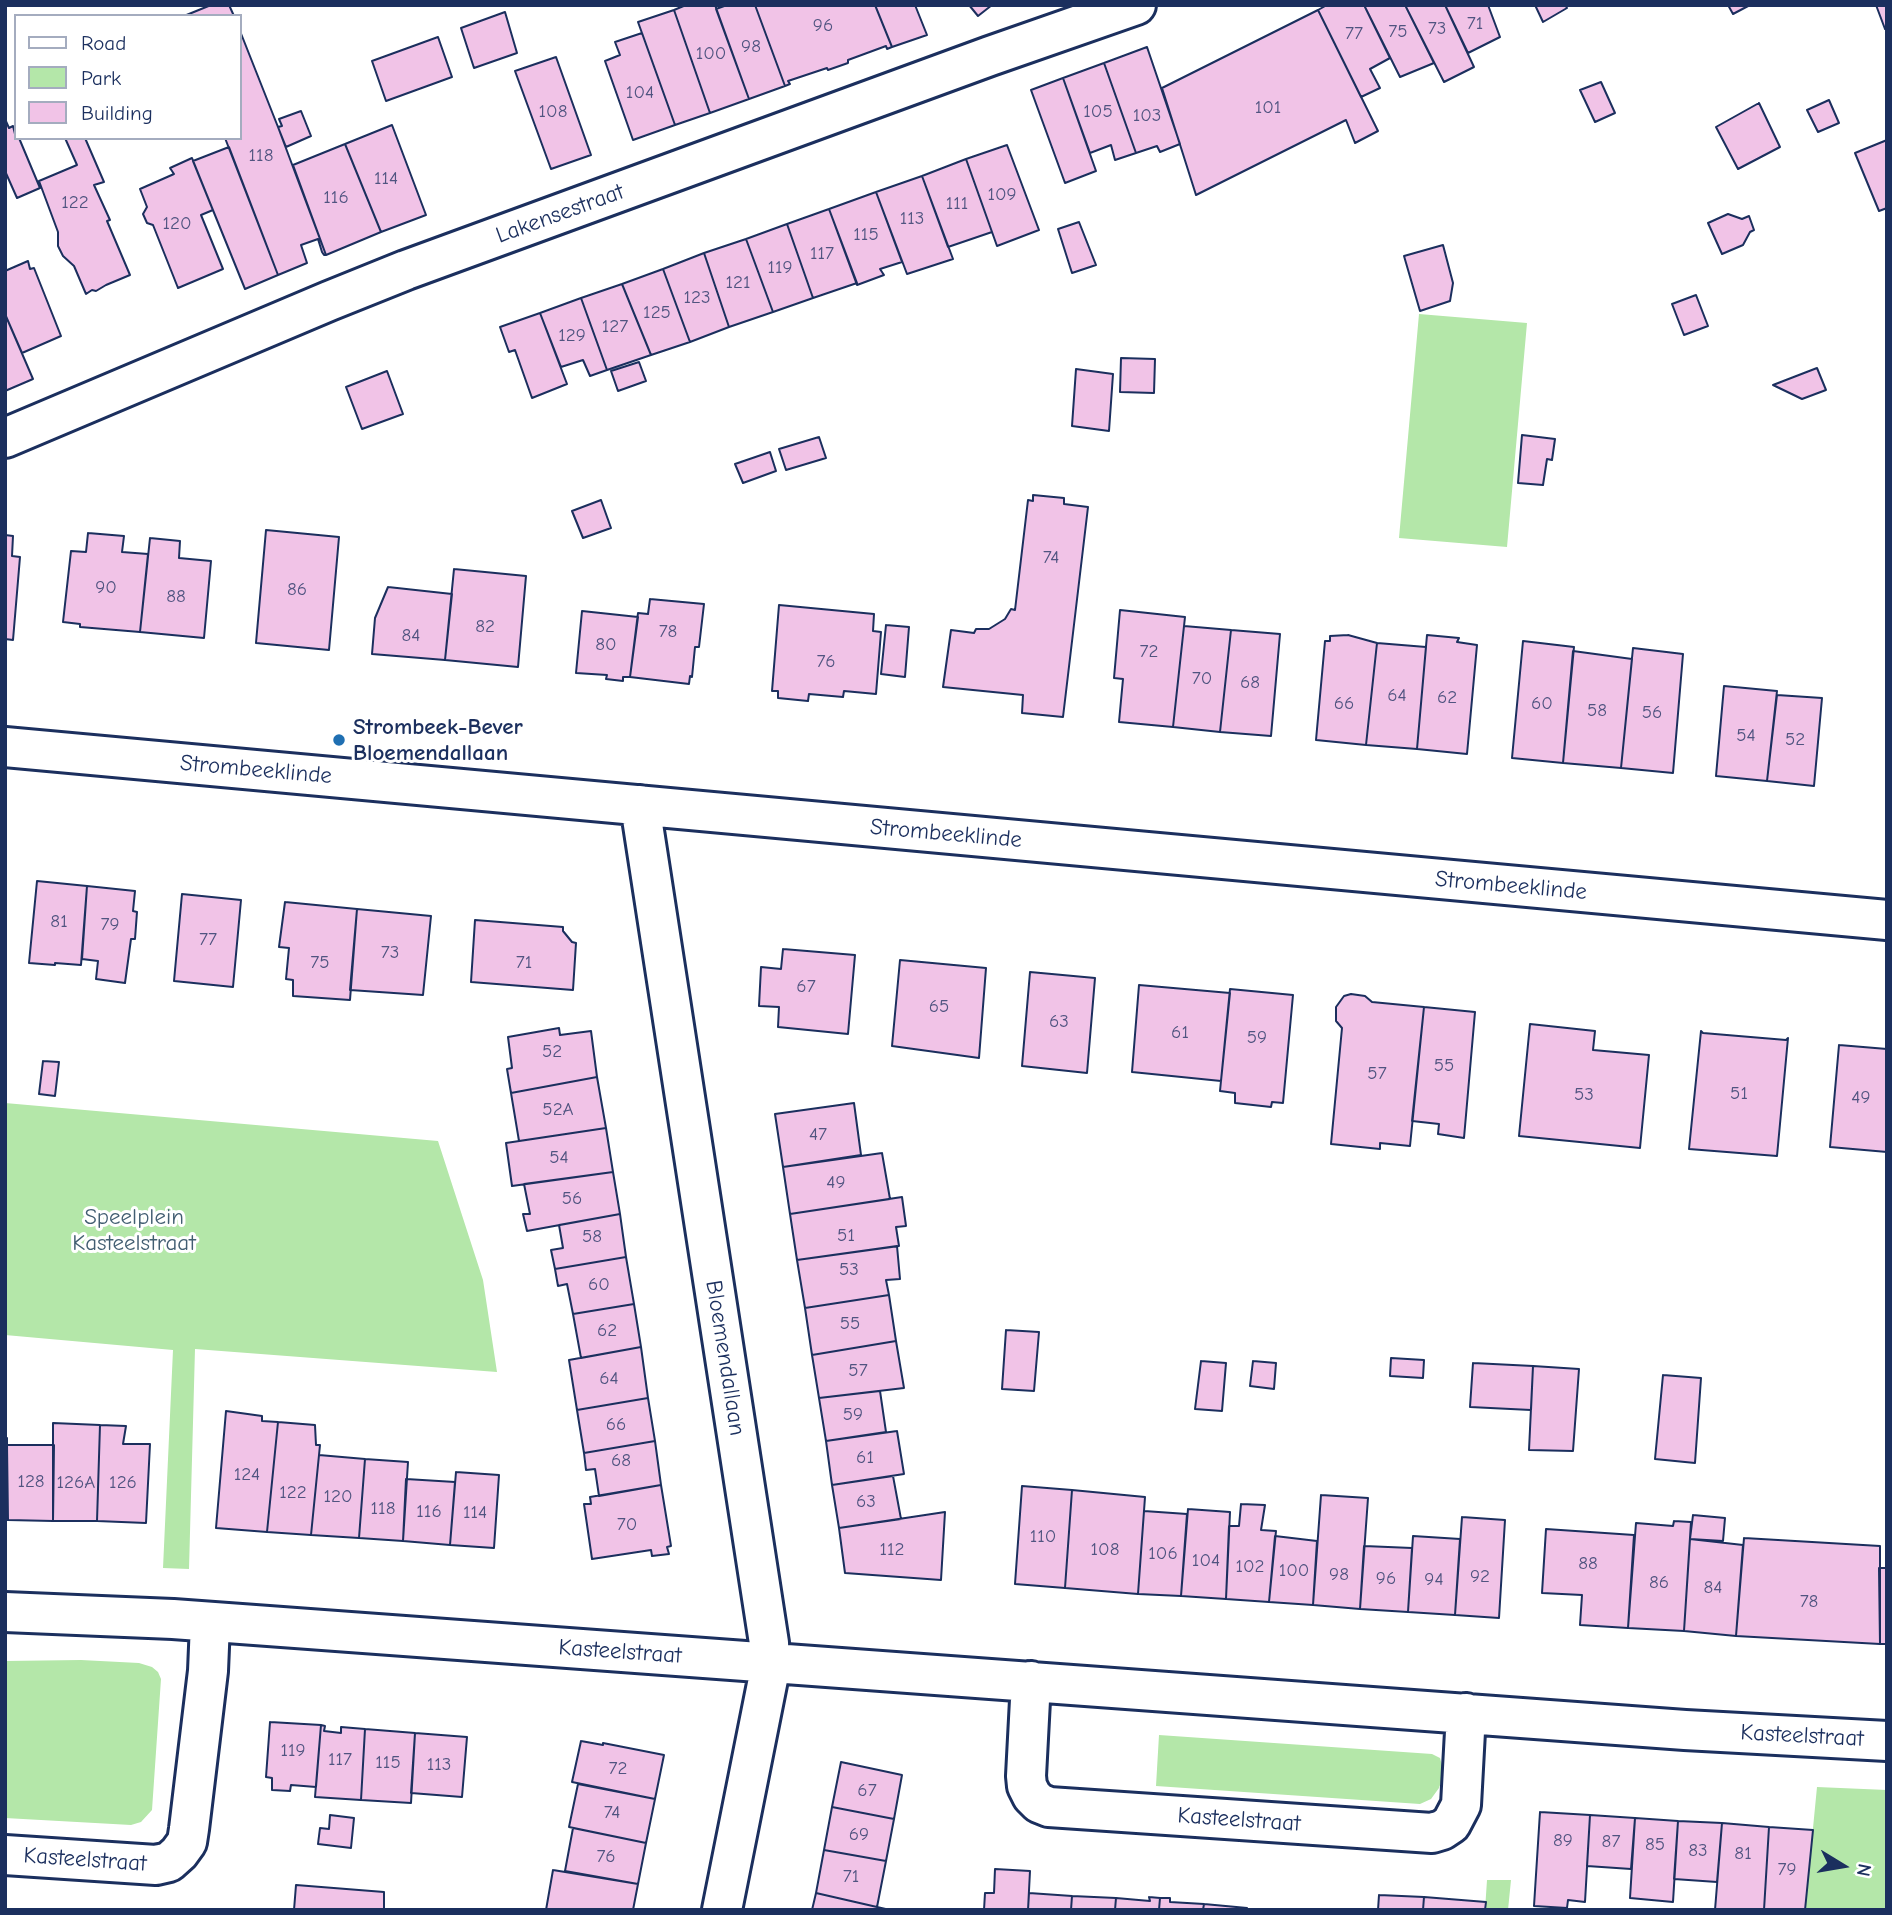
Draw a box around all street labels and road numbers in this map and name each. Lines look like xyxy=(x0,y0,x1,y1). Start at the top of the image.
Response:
street label: Lakensestraat xyxy=(492,178,628,250)
street label: Strombeeklinde xyxy=(179,750,333,790)
street label: Strombeeklinde xyxy=(869,814,1023,854)
street label: Strombeeklinde xyxy=(1434,866,1588,906)
street label: Bloemendallaan xyxy=(699,1278,751,1438)
street label: Kasteelstraat xyxy=(557,1634,683,1670)
street label: Kasteelstraat xyxy=(1740,1719,1864,1753)
street label: Kasteelstraat xyxy=(1176,1802,1302,1838)
street label: Kasteelstraat xyxy=(22,1842,148,1878)

